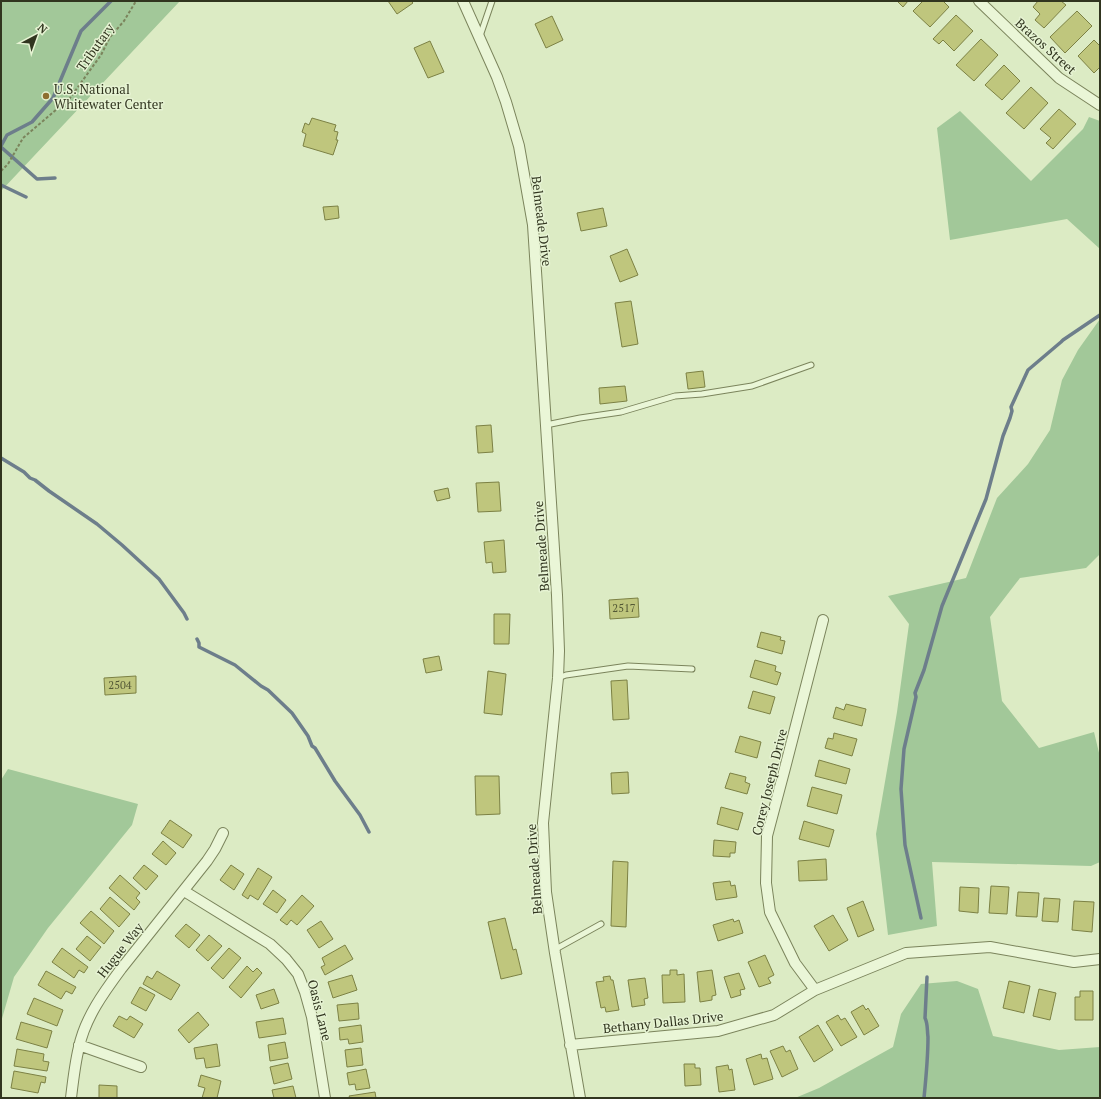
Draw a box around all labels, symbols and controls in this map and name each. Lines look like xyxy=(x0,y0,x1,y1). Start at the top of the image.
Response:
street label: Brazos Street xyxy=(1012,14,1081,78)
north arrow xyxy=(16,16,56,56)
street label: Tributary xyxy=(72,19,118,74)
text: N xyxy=(35,20,51,37)
place label: U.S. National Whitewater Center xyxy=(54,80,163,113)
marker: U.S. National Whitewater Center xyxy=(41,91,51,101)
street label: Belmeade Drive xyxy=(528,175,556,267)
street label: Belmeade Drive xyxy=(529,500,553,592)
house number: 2517 xyxy=(612,601,636,615)
house number: 2504 xyxy=(108,678,132,692)
street label: Corey Joseph Drive xyxy=(747,727,791,837)
street label: Belmeade Drive xyxy=(522,823,546,915)
street label: Hugue Way xyxy=(93,918,147,981)
street label: Oasis Lane xyxy=(304,978,336,1042)
street label: Bethany Dallas Drive xyxy=(602,1007,724,1037)

